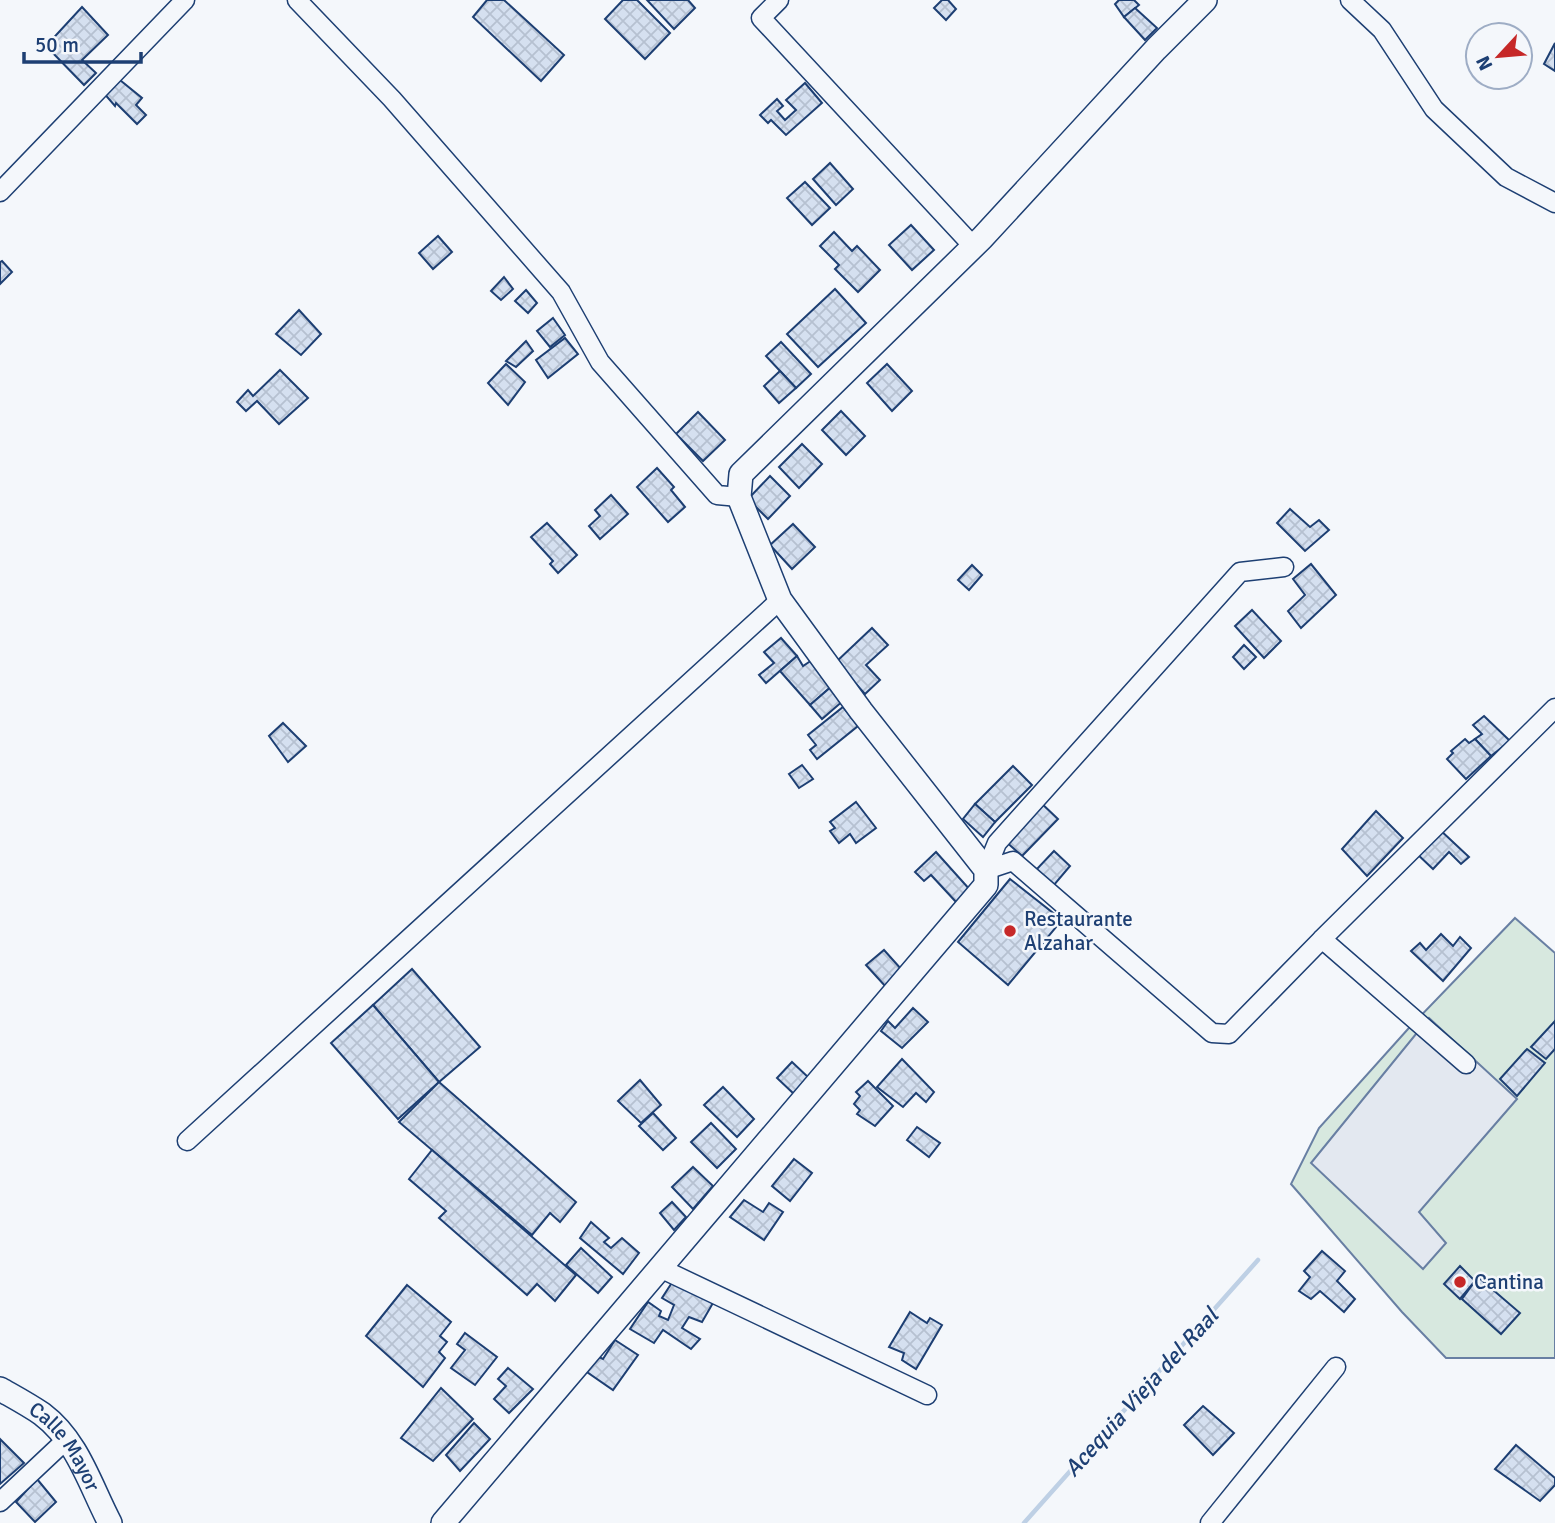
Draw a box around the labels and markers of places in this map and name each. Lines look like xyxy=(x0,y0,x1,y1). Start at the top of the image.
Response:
place label: Restaurante Alzahar xyxy=(1024,906,1133,956)
marker: Restaurante Alzahar xyxy=(1002,923,1018,939)
place label: Cantina xyxy=(1474,1269,1544,1295)
marker: Cantina xyxy=(1452,1274,1468,1290)

